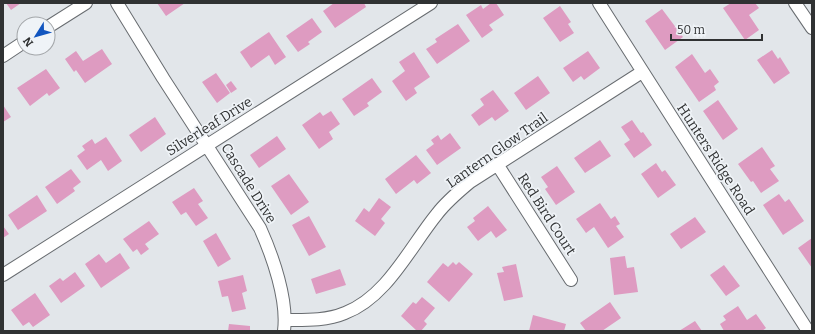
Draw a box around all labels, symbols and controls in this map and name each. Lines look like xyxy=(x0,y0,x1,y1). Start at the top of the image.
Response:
north arrow xyxy=(16,16,56,56)
scale bar xyxy=(671,16,762,42)
text: 50 m xyxy=(677,23,706,37)
text: N xyxy=(20,34,36,49)
street label: Silverleaf Drive xyxy=(163,93,255,160)
street label: Hunters Ridge Road xyxy=(673,100,758,218)
street label: Lantern Glow Trail xyxy=(443,109,551,192)
street label: Cascade Drive xyxy=(217,140,280,226)
street label: Red Bird Court xyxy=(514,170,579,258)

